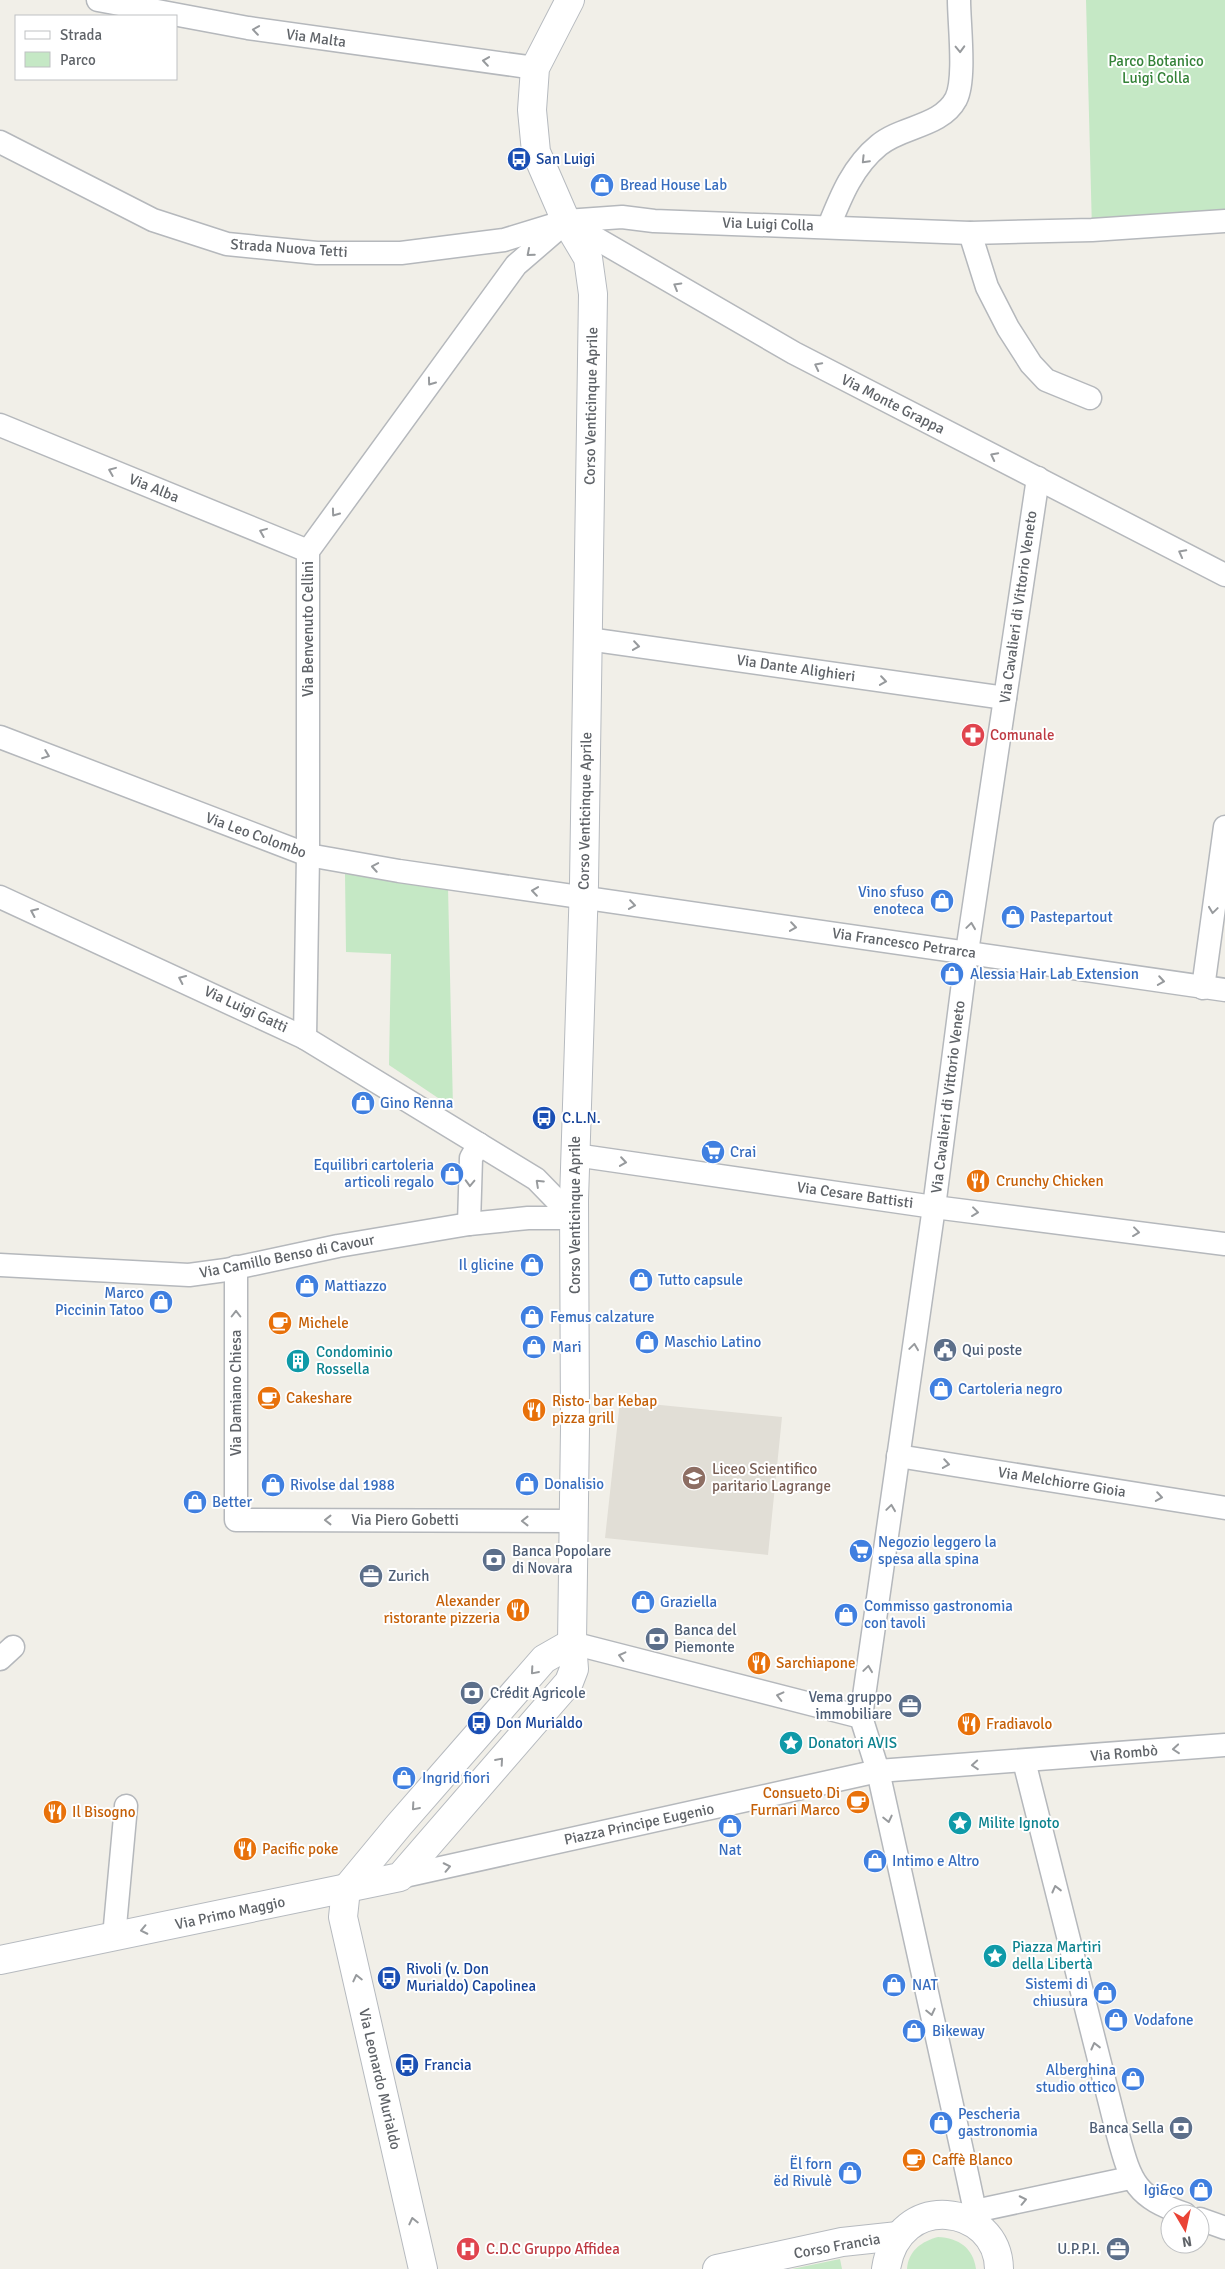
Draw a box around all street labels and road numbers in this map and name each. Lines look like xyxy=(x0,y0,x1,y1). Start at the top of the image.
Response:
street label: Via Malta xyxy=(285,25,347,51)
street label: Via Luigi Colla xyxy=(722,213,814,235)
street label: Strada Nuova Tetti xyxy=(230,235,348,261)
street label: Corso Venticinque Aprile xyxy=(581,327,601,485)
street label: Via Monte Grappa xyxy=(838,370,948,438)
street label: Via Alba xyxy=(126,470,182,506)
street label: Via Cavalieri di Vittorio Veneto xyxy=(996,509,1040,704)
street label: Via Benvenuto Cellini xyxy=(299,561,317,697)
street label: Via Dante Alighieri xyxy=(735,651,857,685)
street label: Corso Venticinque Aprile xyxy=(575,732,595,890)
street label: Via Leo Colombo xyxy=(203,808,309,862)
street label: Via Francesco Petrarca xyxy=(831,924,977,962)
street label: Via Luigi Gatti xyxy=(201,982,291,1036)
street label: Via Cavalieri di Vittorio Veneto xyxy=(927,999,969,1195)
street label: Corso Venticinque Aprile xyxy=(566,1136,584,1294)
street label: Via Cesare Battisti xyxy=(796,1178,914,1212)
street label: Via Camillo Benso di Cavour xyxy=(198,1230,377,1282)
street label: Via Damiano Chiesa xyxy=(227,1330,245,1456)
street label: Via Melchiorre Gioia xyxy=(997,1463,1127,1501)
street label: Via Piero Gobetti xyxy=(351,1511,459,1529)
street label: Via Rombò xyxy=(1089,1741,1159,1765)
street label: Piazza Principe Eugenio xyxy=(562,1799,716,1849)
street label: Via Primo Maggio xyxy=(173,1893,287,1933)
street label: Via Leonardo Murialdo xyxy=(355,2007,405,2152)
street label: Corso Francia xyxy=(792,2230,882,2262)

